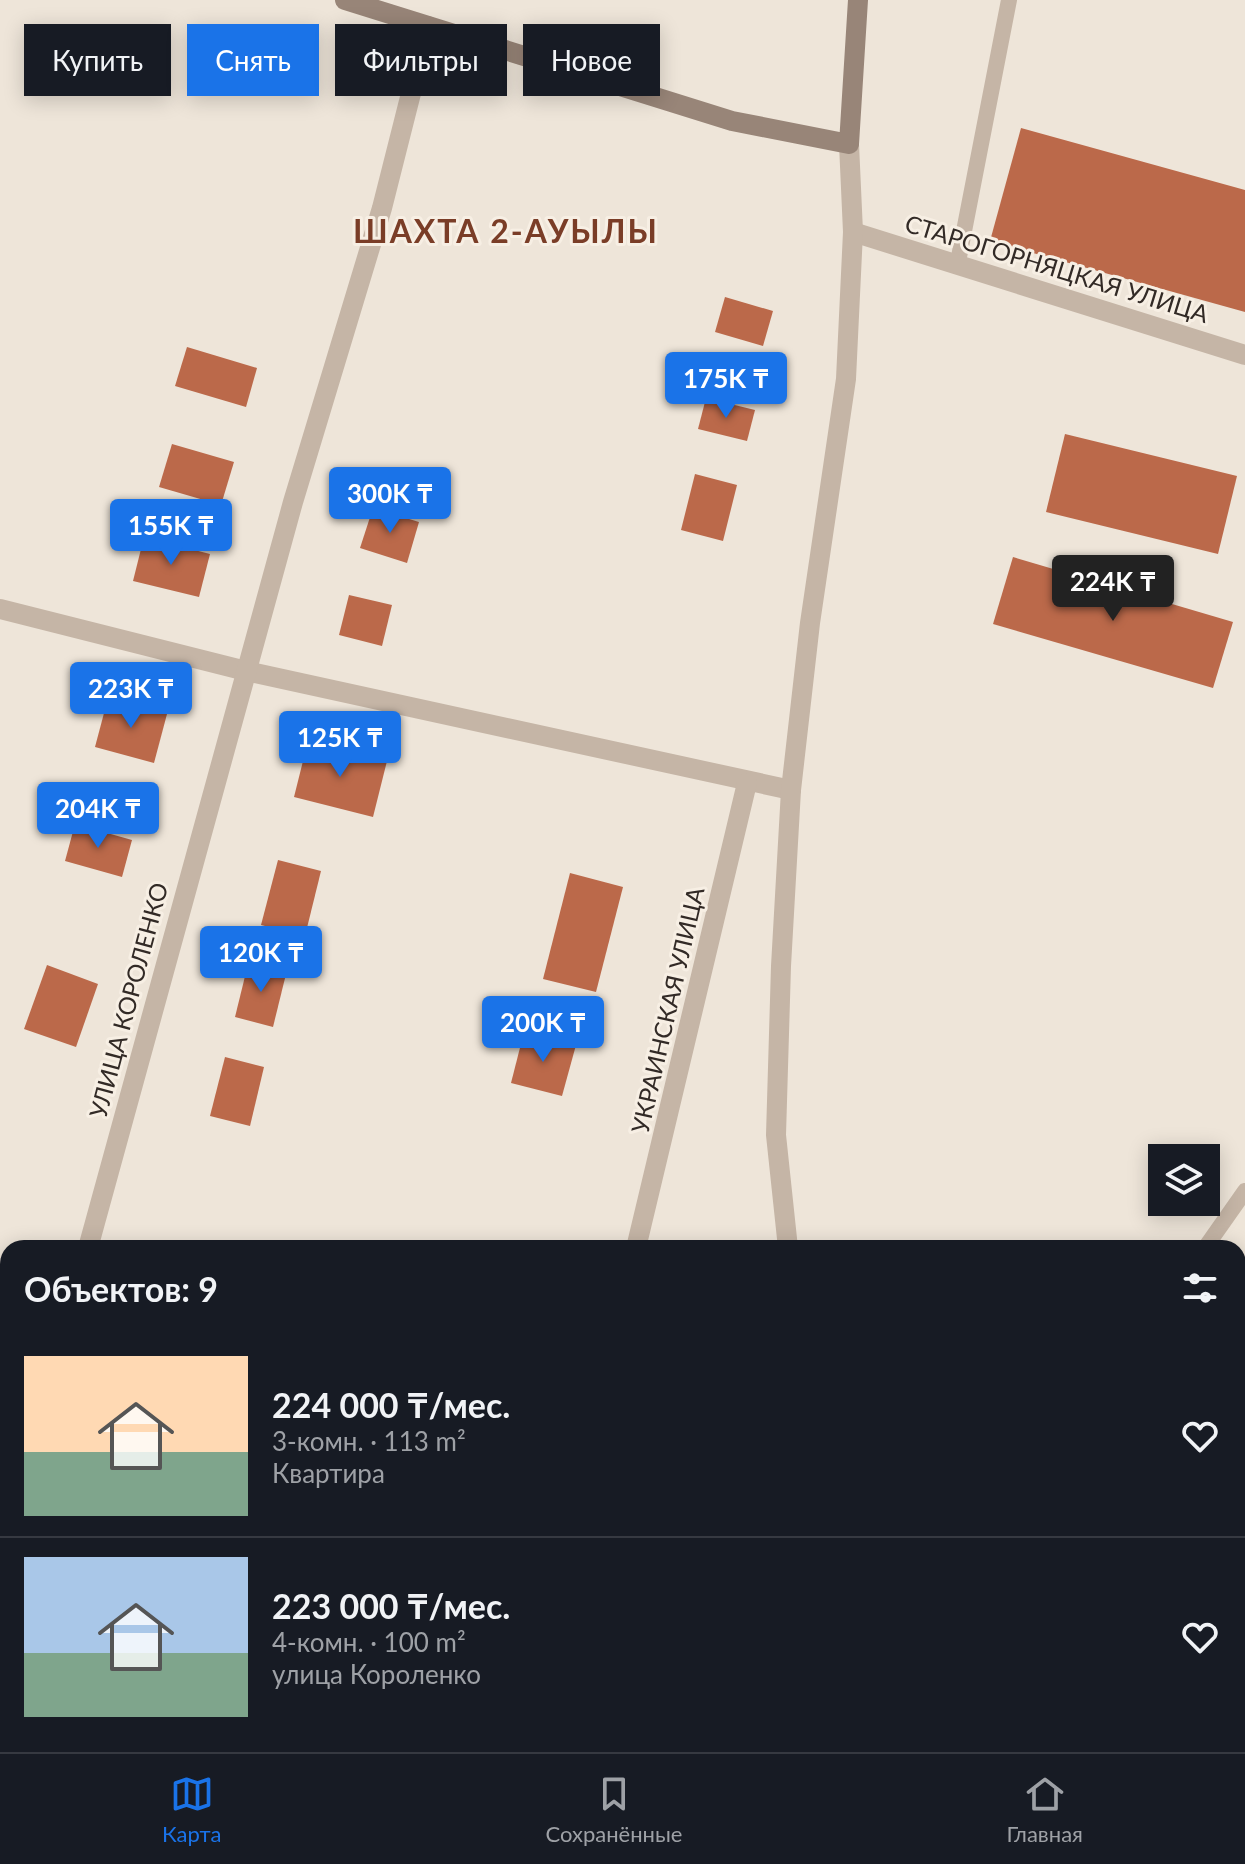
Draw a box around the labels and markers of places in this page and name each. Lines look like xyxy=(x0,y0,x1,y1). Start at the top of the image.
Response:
pin: 175K ₸ xyxy=(661,352,791,420)
pin: 300K ₸ xyxy=(325,467,455,535)
pin: 155K ₸ xyxy=(106,499,236,567)
pin: 224K ₸ xyxy=(1048,555,1178,623)
pin: 223K ₸ xyxy=(66,662,196,730)
pin: 125K ₸ xyxy=(275,711,405,779)
pin: 204K ₸ xyxy=(33,782,163,850)
pin: 120K ₸ xyxy=(196,926,326,994)
pin: 200K ₸ xyxy=(478,996,608,1064)

